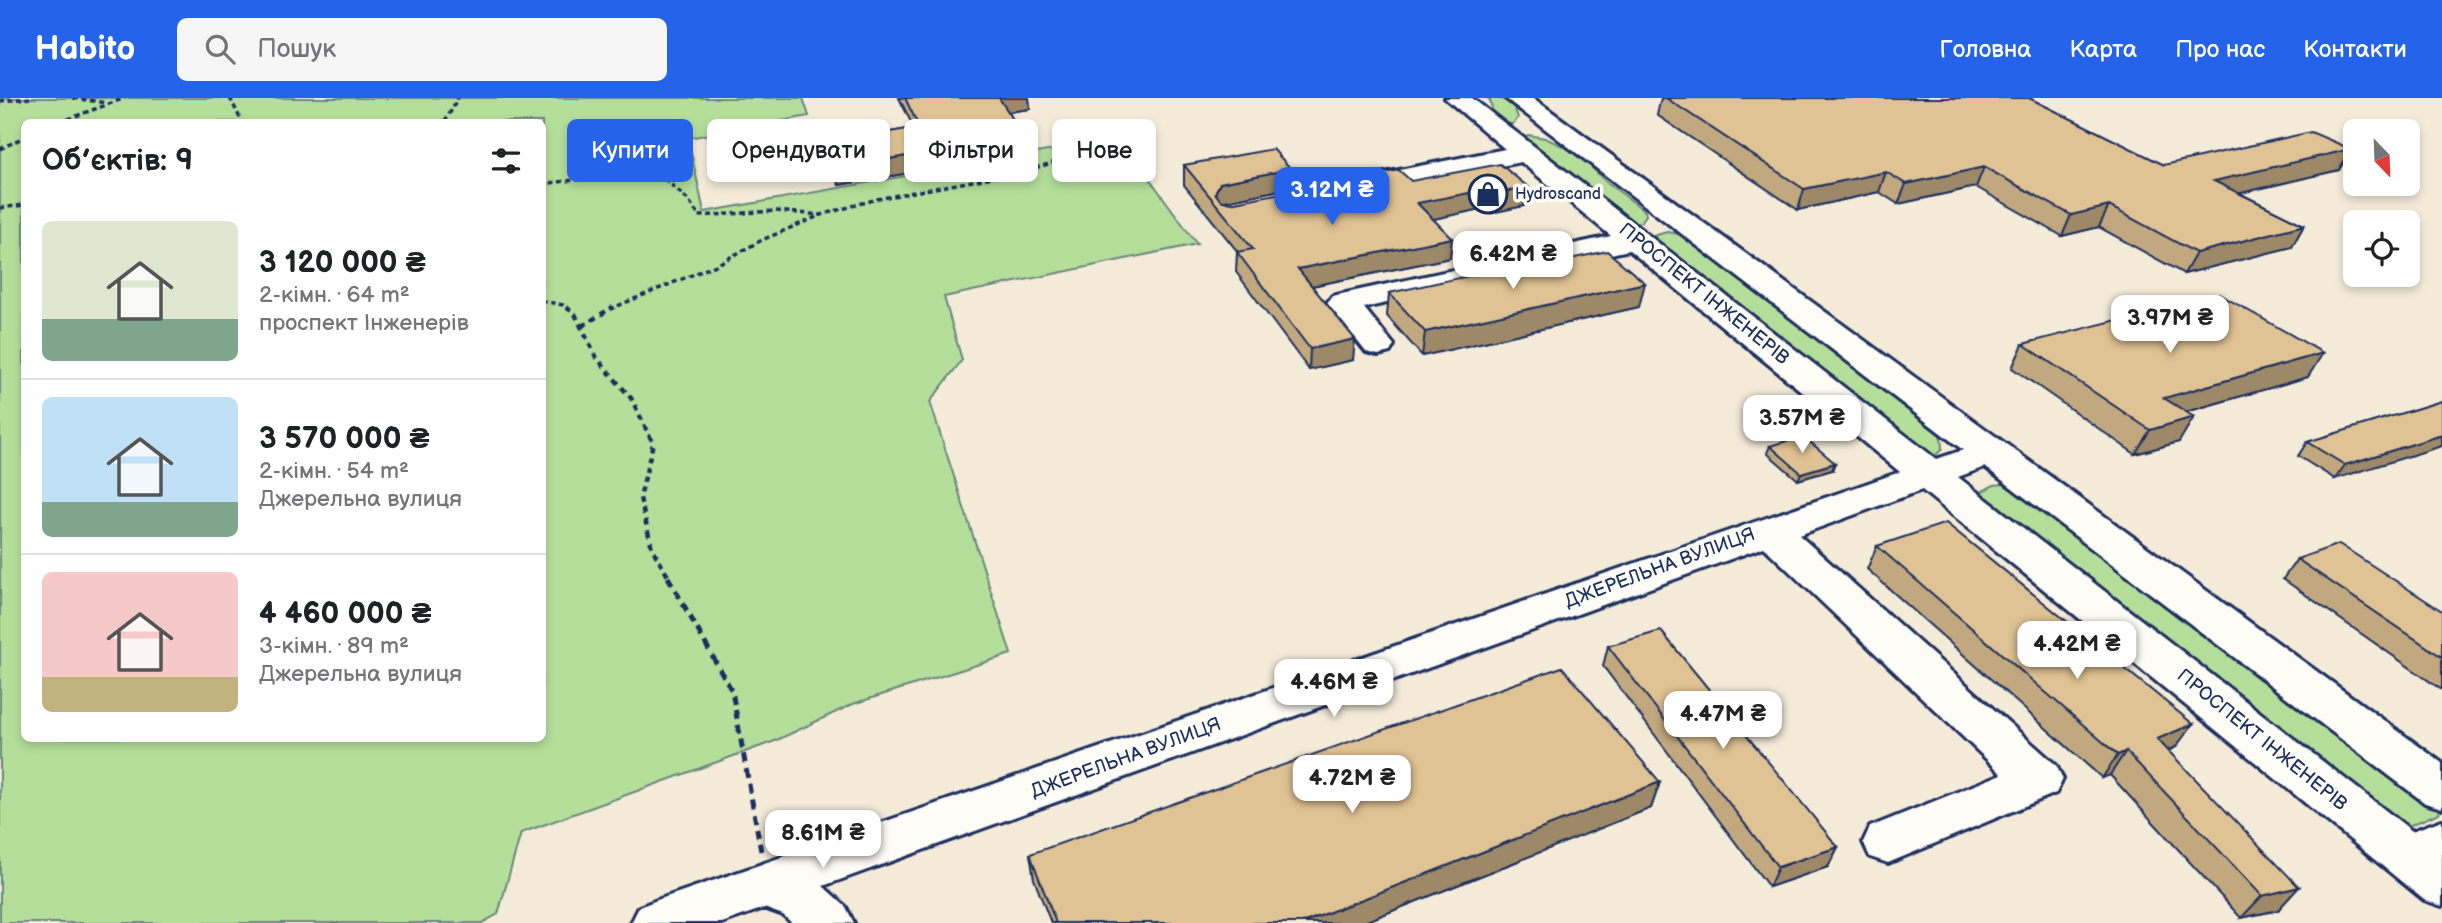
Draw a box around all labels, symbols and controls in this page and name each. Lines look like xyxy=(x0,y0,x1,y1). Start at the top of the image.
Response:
search box xyxy=(177,18,667,81)
text: Habito xyxy=(35,29,135,69)
icon: search xyxy=(201,30,239,68)
text: Пошук xyxy=(257,34,336,65)
text: Головна xyxy=(1940,35,2032,64)
text: Карта xyxy=(2070,35,2137,64)
text: Про нас xyxy=(2175,35,2265,64)
text: Контакти xyxy=(2303,35,2407,64)
chip: Купити xyxy=(567,119,693,182)
chip: Орендувати xyxy=(707,119,890,182)
chip: Фільтри xyxy=(904,119,1038,182)
chip: Нове xyxy=(1052,119,1156,182)
north arrow xyxy=(2343,119,2420,196)
map controls xyxy=(2343,119,2420,287)
icon: filters xyxy=(487,142,525,180)
text: Об’єктів: 9 xyxy=(42,143,193,179)
pin: 3.12M ₴ xyxy=(1267,167,1397,227)
shop icon: Hydroscand xyxy=(1467,173,1509,215)
text: 3.12M ₴ xyxy=(1290,176,1374,204)
place label: Hydroscand xyxy=(1515,185,1601,204)
button: locate xyxy=(2343,210,2420,287)
street label: ПРОСПЕКТ ІНЖЕНЕРІВ xyxy=(1614,218,1794,370)
pin: 6.42M ₴ xyxy=(1448,232,1578,291)
text: 6.42M ₴ xyxy=(1469,240,1557,268)
text: 3 120 000 ₴ xyxy=(259,245,426,281)
icon: home xyxy=(98,249,182,333)
text: 2-кімн. · 64 m² xyxy=(259,281,410,309)
pin: 3.97M ₴ xyxy=(2105,296,2235,355)
text: 3.97M ₴ xyxy=(2127,304,2213,332)
text: проспект Інженерів xyxy=(259,309,469,337)
pin: 3.57M ₴ xyxy=(1737,396,1867,455)
text: 3.57M ₴ xyxy=(1759,404,1845,432)
text: 3 570 000 ₴ xyxy=(259,421,429,457)
icon: home xyxy=(98,425,182,509)
text: 2-кімн. · 54 m² xyxy=(259,457,409,485)
text: Джерельна вулиця xyxy=(259,485,462,513)
street label: ДЖЕРЕЛЬНА ВУЛИЦЯ xyxy=(1562,523,1758,613)
text: 4 460 000 ₴ xyxy=(259,596,432,632)
icon: home xyxy=(98,600,182,684)
pin: 4.42M ₴ xyxy=(2012,622,2142,681)
text: 4.42M ₴ xyxy=(2033,630,2121,658)
text: 3-кімн. · 89 m² xyxy=(259,632,409,660)
text: Джерельна вулиця xyxy=(259,660,462,688)
pin: 4.46M ₴ xyxy=(1269,660,1399,719)
street label: ПРОСПЕКТ ІНЖЕНЕРІВ xyxy=(2172,664,2352,816)
text: 4.46M ₴ xyxy=(1290,668,1378,696)
pin: 4.47M ₴ xyxy=(1658,692,1788,751)
text: 4.47M ₴ xyxy=(1680,700,1766,728)
street label: ДЖЕРЕЛЬНА ВУЛИЦЯ xyxy=(1028,713,1224,803)
pin: 4.72M ₴ xyxy=(1287,756,1417,815)
text: 4.72M ₴ xyxy=(1309,764,1395,792)
pin: 8.61M ₴ xyxy=(758,810,888,870)
text: 8.61M ₴ xyxy=(781,819,865,847)

